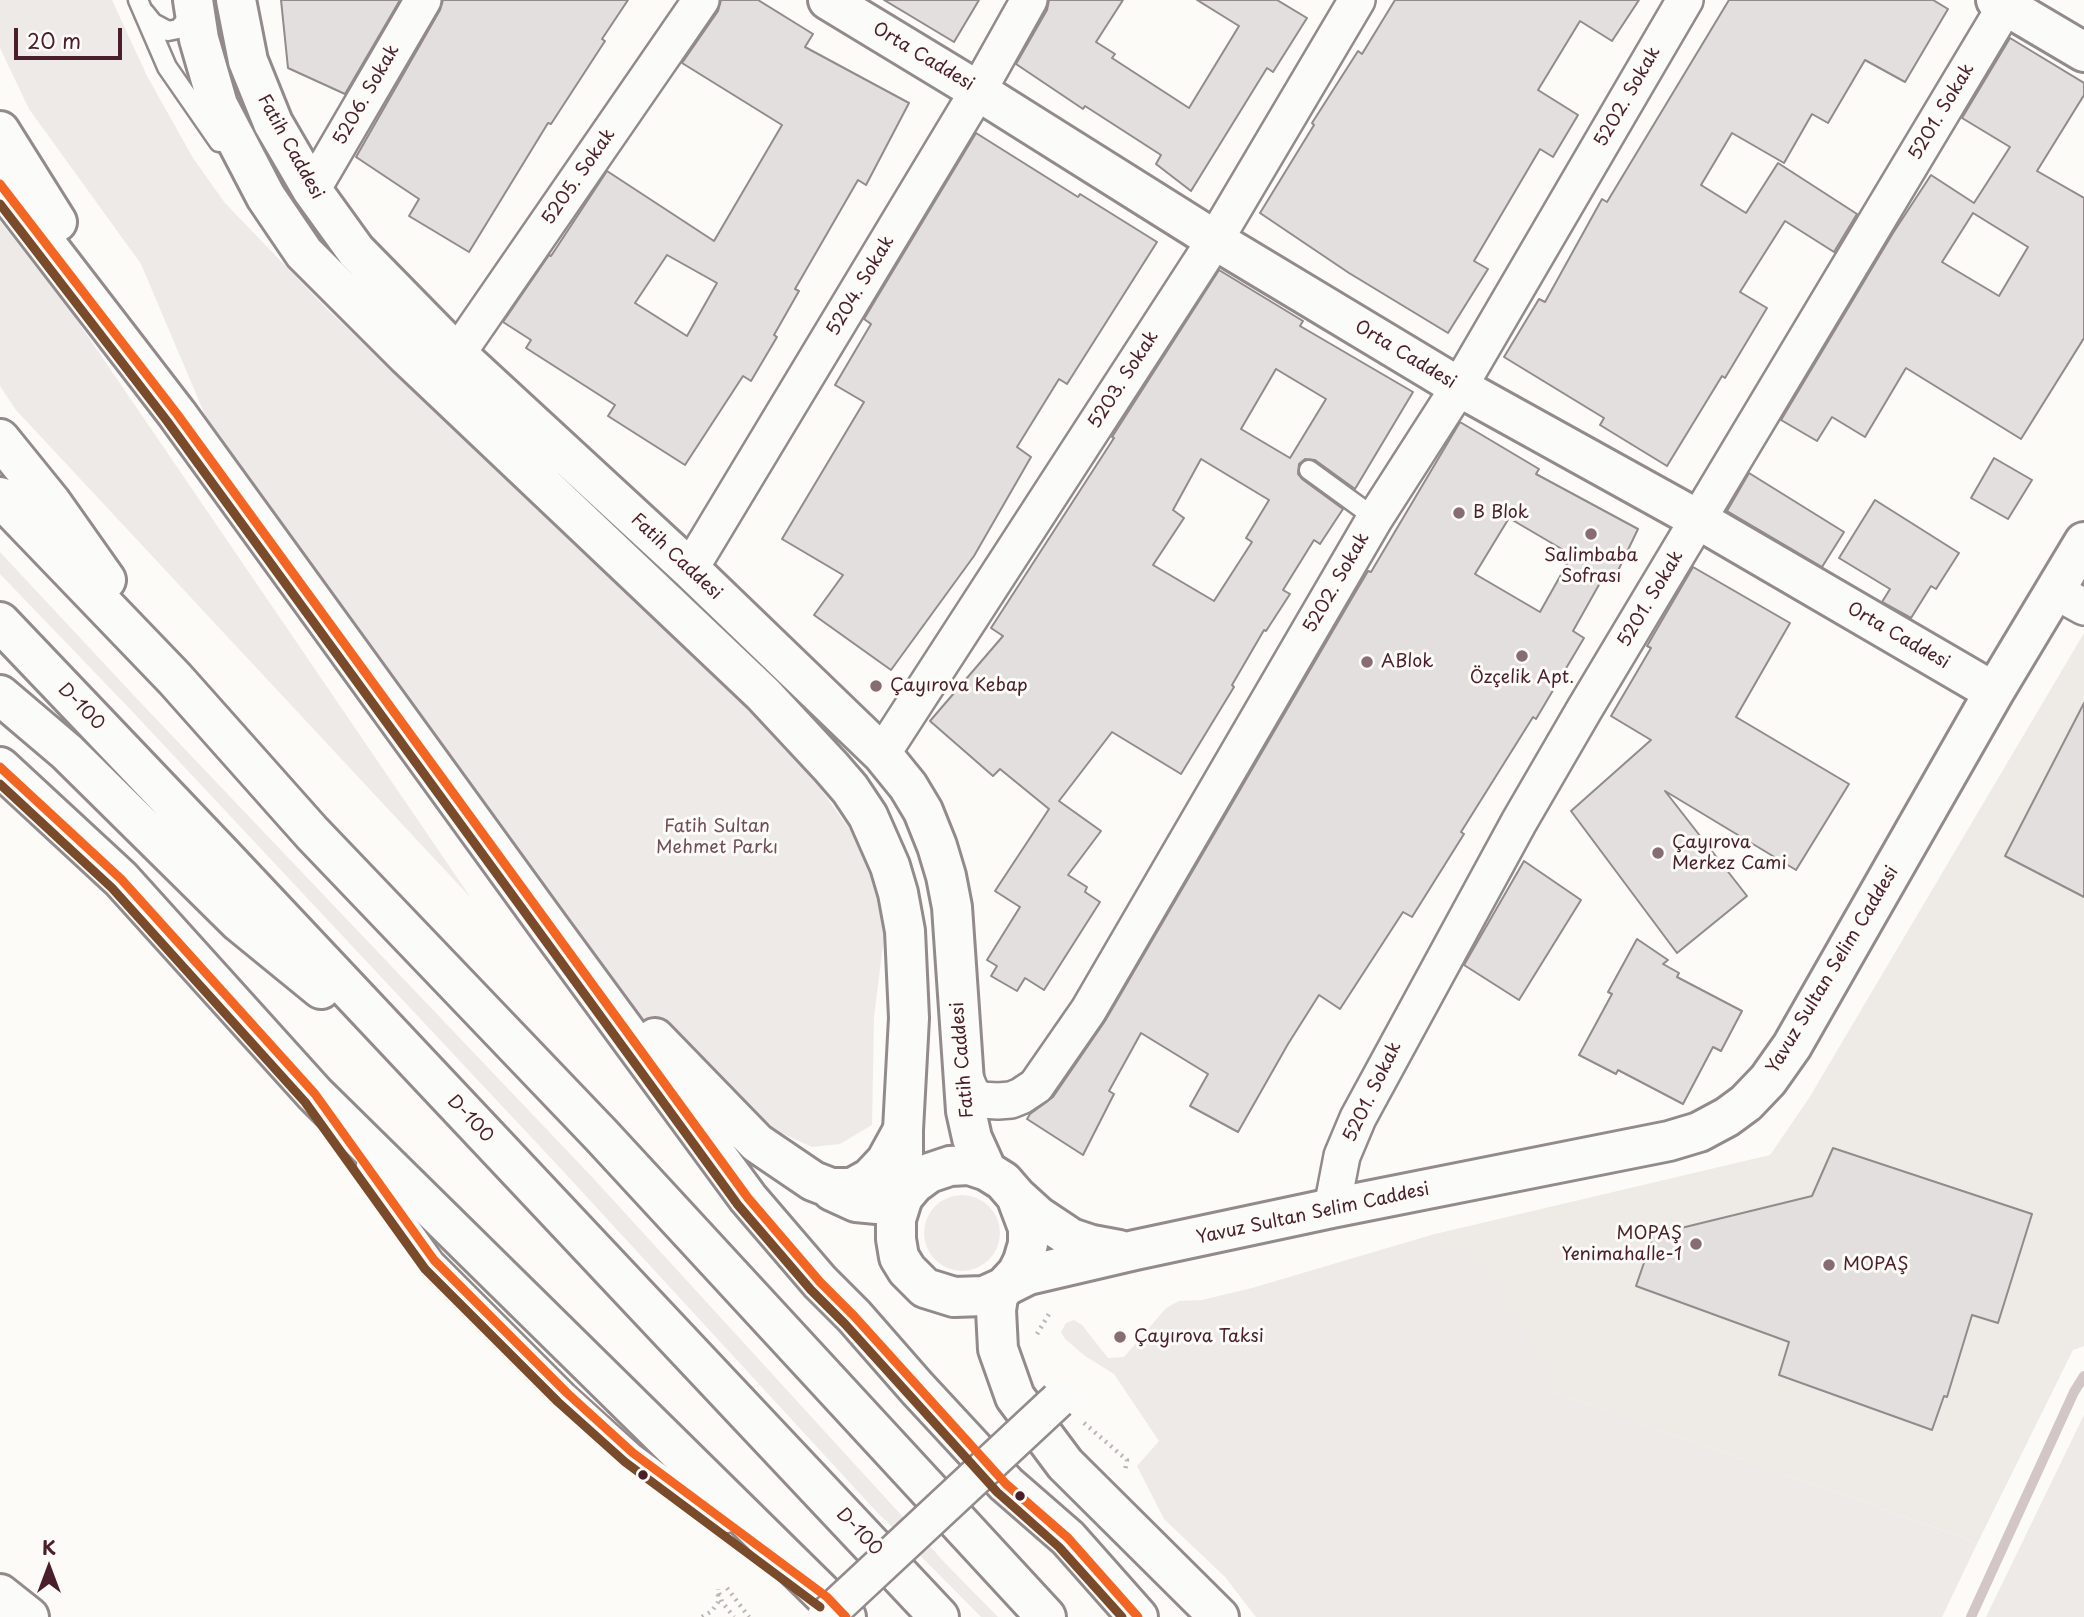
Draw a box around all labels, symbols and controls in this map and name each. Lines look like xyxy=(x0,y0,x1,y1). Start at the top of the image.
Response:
scale bar xyxy=(18,14,126,58)
street label: Orta Caddesi xyxy=(868,18,978,96)
text: 20 m xyxy=(27,24,81,56)
street label: 5206. Sokak xyxy=(330,41,404,149)
street label: 5202. Sokak xyxy=(1591,43,1665,151)
street label: 5201. Sokak xyxy=(1905,60,1979,164)
street label: Fatih Caddesi xyxy=(252,91,328,203)
street label: 5205. Sokak xyxy=(538,125,620,229)
street label: 5204. Sokak xyxy=(823,232,899,340)
street label: Orta Caddesi xyxy=(1350,316,1460,394)
street label: 5203. Sokak xyxy=(1084,327,1164,433)
place label: B Blok xyxy=(1473,502,1529,524)
marker: B Blok xyxy=(1451,505,1467,521)
street label: Fatih Caddesi xyxy=(626,509,726,605)
marker: Salimbaba Sofrası xyxy=(1583,526,1599,542)
street label: 5202. Sokak xyxy=(1300,529,1374,637)
place label: Salimbaba Sofrası xyxy=(1544,545,1638,588)
street label: 5201. Sokak xyxy=(1614,547,1688,651)
street label: Orta Caddesi xyxy=(1843,598,1953,674)
marker: Özçelik Apt. xyxy=(1514,648,1530,664)
place label: ABlok xyxy=(1381,651,1433,673)
marker: ABlok xyxy=(1359,654,1375,670)
place label: Özçelik Apt. xyxy=(1470,667,1574,689)
place label: Çayırova Kebap xyxy=(890,675,1028,697)
marker: Çayırova Kebap xyxy=(868,678,884,694)
street label: D-100 xyxy=(53,679,109,735)
park label: Fatih Sultan Mehmet Parkı xyxy=(656,816,778,858)
place label: Çayırova Merkez Cami xyxy=(1672,832,1787,874)
marker: Çayırova Merkez Cami xyxy=(1650,845,1666,861)
street label: Yavuz Sultan Selim Caddesi xyxy=(1763,863,1903,1077)
street label: Fatih Caddesi xyxy=(947,1001,979,1119)
street label: 5201. Sokak xyxy=(1339,1038,1407,1146)
street label: D-100 xyxy=(443,1091,497,1147)
street label: Yavuz Sultan Selim Caddesi xyxy=(1195,1179,1431,1249)
place label: MOPAŞ Yenimahalle-1 xyxy=(1562,1223,1682,1266)
marker: MOPAŞ Yenimahalle-1 xyxy=(1688,1236,1704,1252)
place label: MOPAŞ xyxy=(1843,1254,1908,1276)
marker: MOPAŞ xyxy=(1821,1257,1837,1273)
place label: Çayırova Taksi xyxy=(1134,1326,1264,1348)
marker: Çayırova Taksi xyxy=(1112,1329,1128,1345)
unlabelled marker xyxy=(636,1468,650,1482)
unlabelled marker xyxy=(1013,1489,1027,1503)
street label: D-100 xyxy=(832,1504,886,1560)
north arrow xyxy=(14,1533,84,1603)
text: K xyxy=(42,1533,56,1561)

